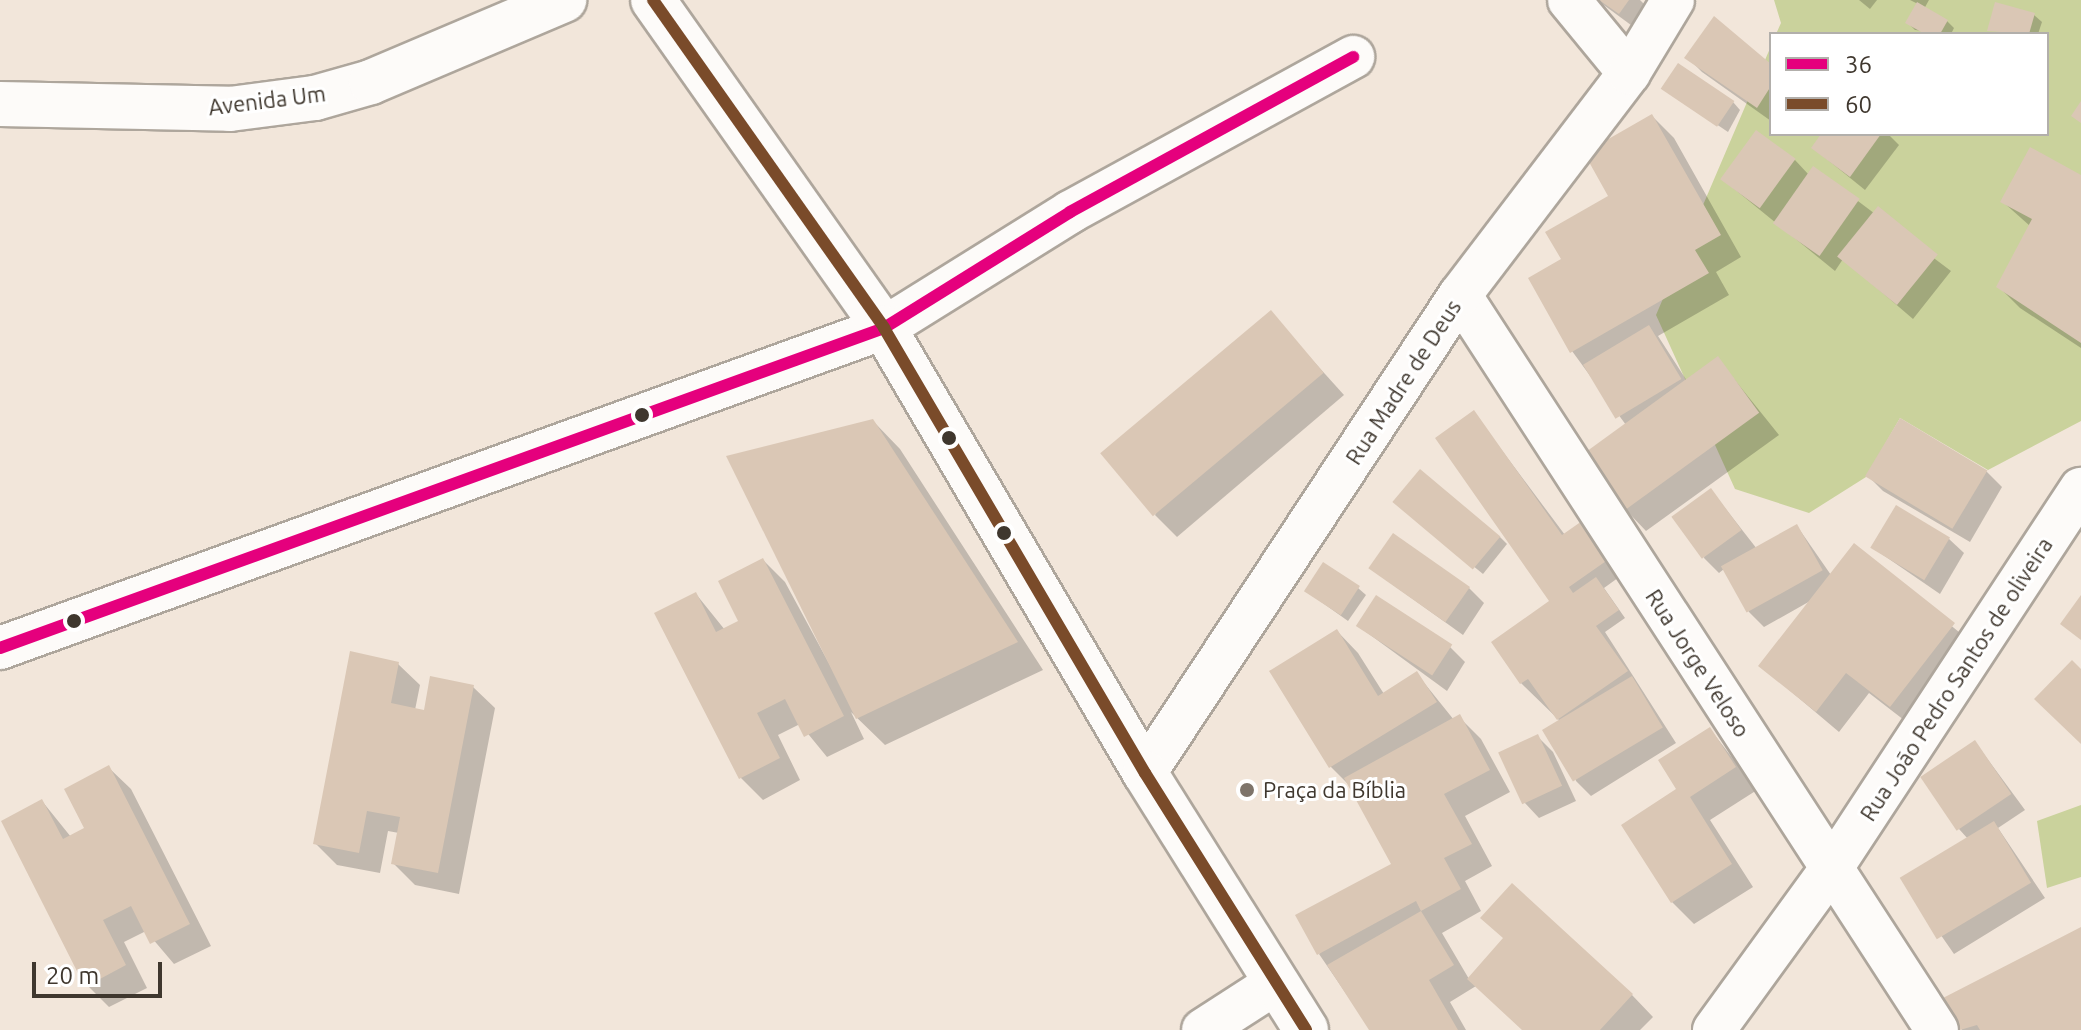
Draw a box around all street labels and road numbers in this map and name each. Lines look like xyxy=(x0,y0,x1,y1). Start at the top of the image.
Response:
street label: Avenida Um xyxy=(207,80,327,120)
street label: Rua Madre de Deus xyxy=(1340,295,1466,469)
street label: Rua João Pedro Santos de oliveira xyxy=(1854,532,2058,826)
street label: Rua Jorge Veloso xyxy=(1640,584,1756,742)

